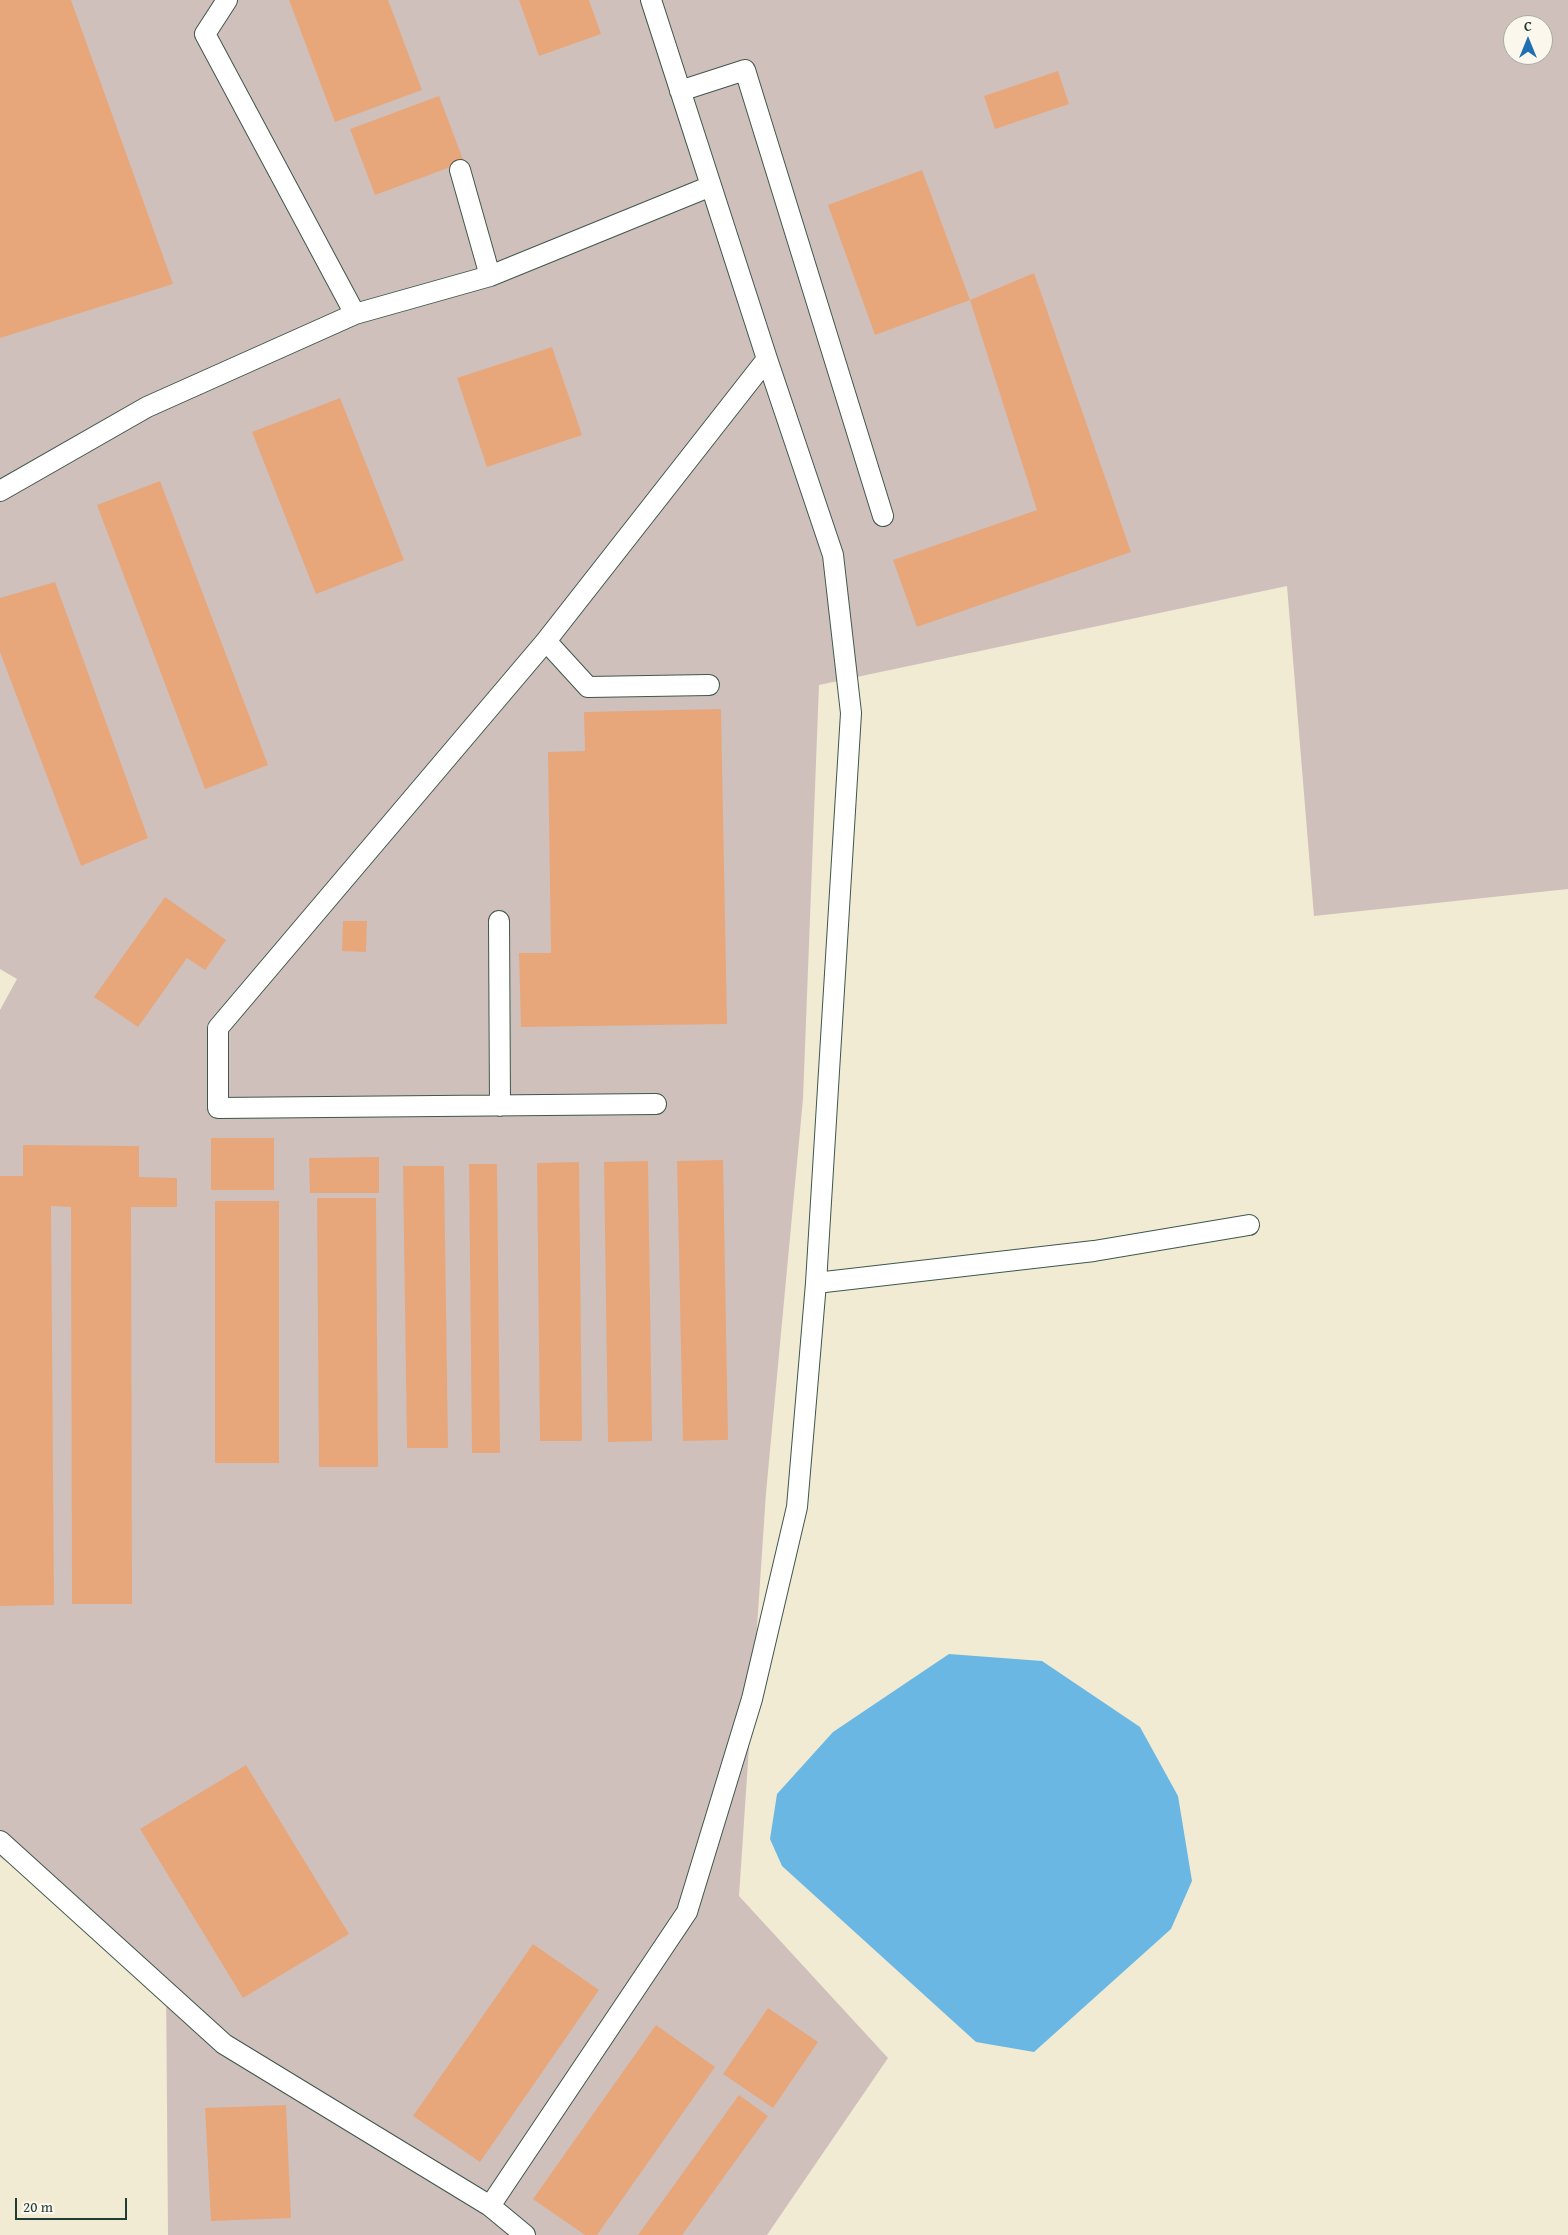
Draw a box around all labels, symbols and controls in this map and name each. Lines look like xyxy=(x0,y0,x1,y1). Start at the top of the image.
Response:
north arrow xyxy=(1503,15,1553,65)
text: С xyxy=(1524,16,1532,36)
scale bar xyxy=(18,2188,130,2220)
text: 20 m xyxy=(23,2196,53,2217)

